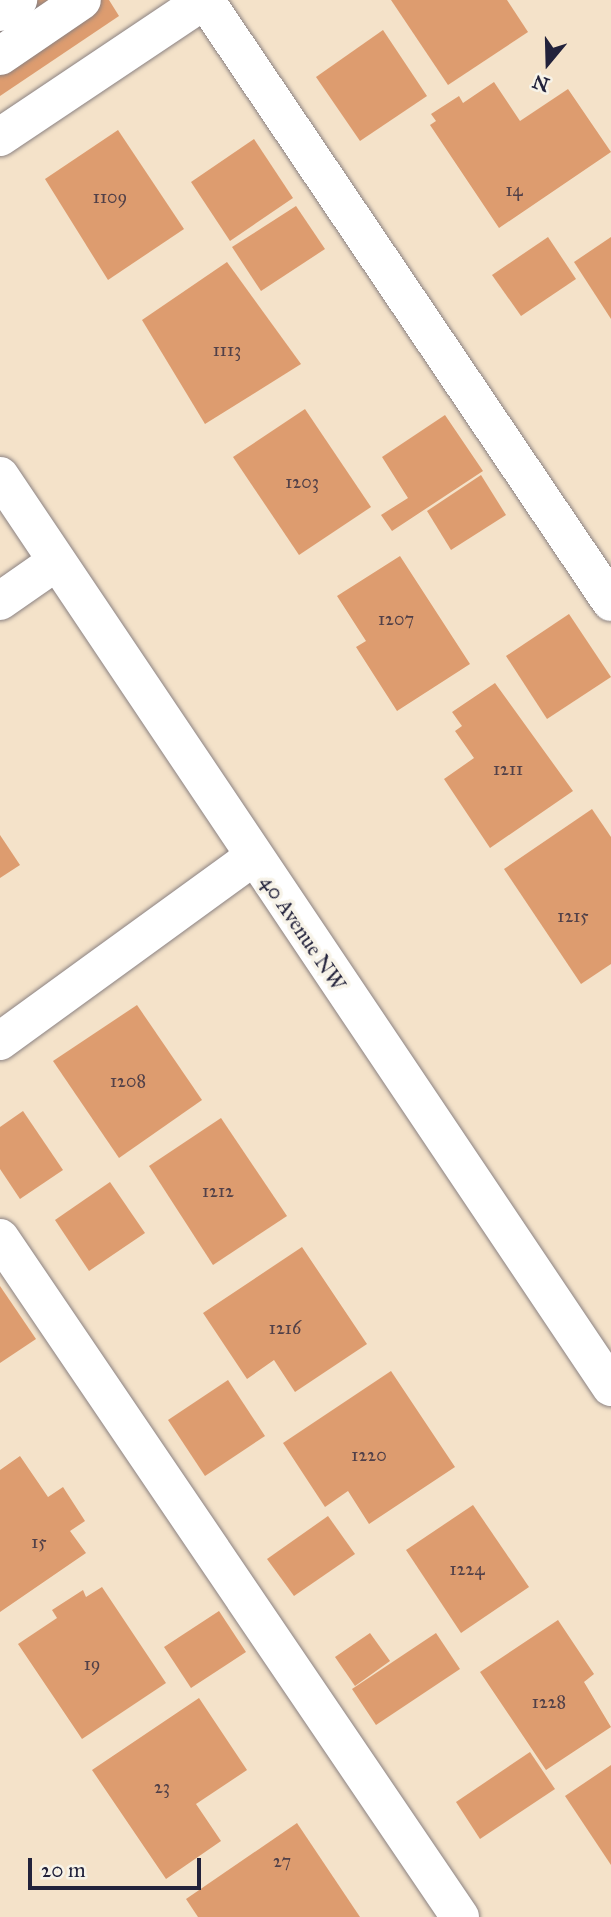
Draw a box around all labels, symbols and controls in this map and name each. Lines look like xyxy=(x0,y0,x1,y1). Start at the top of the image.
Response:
north arrow xyxy=(513,28,583,98)
text: N xyxy=(530,70,552,97)
house number: 14 xyxy=(505,179,523,201)
house number: 1109 xyxy=(93,186,127,208)
house number: 1113 xyxy=(213,339,241,361)
house number: 1203 xyxy=(285,471,319,493)
house number: 1207 xyxy=(378,608,414,630)
house number: 1211 xyxy=(493,758,523,780)
street label: 40 Avenue NW xyxy=(255,871,351,995)
house number: 1215 xyxy=(557,905,589,927)
house number: 1208 xyxy=(110,1070,146,1092)
house number: 1212 xyxy=(202,1180,234,1202)
house number: 1216 xyxy=(269,1317,301,1339)
house number: 1220 xyxy=(351,1444,387,1466)
house number: 15 xyxy=(31,1531,47,1553)
house number: 1224 xyxy=(450,1558,484,1580)
house number: 19 xyxy=(84,1653,100,1675)
house number: 1228 xyxy=(532,1691,566,1713)
house number: 23 xyxy=(154,1776,170,1798)
scale bar xyxy=(32,1843,205,1887)
house number: 27 xyxy=(273,1850,291,1872)
text: 20 m xyxy=(41,1857,86,1883)

